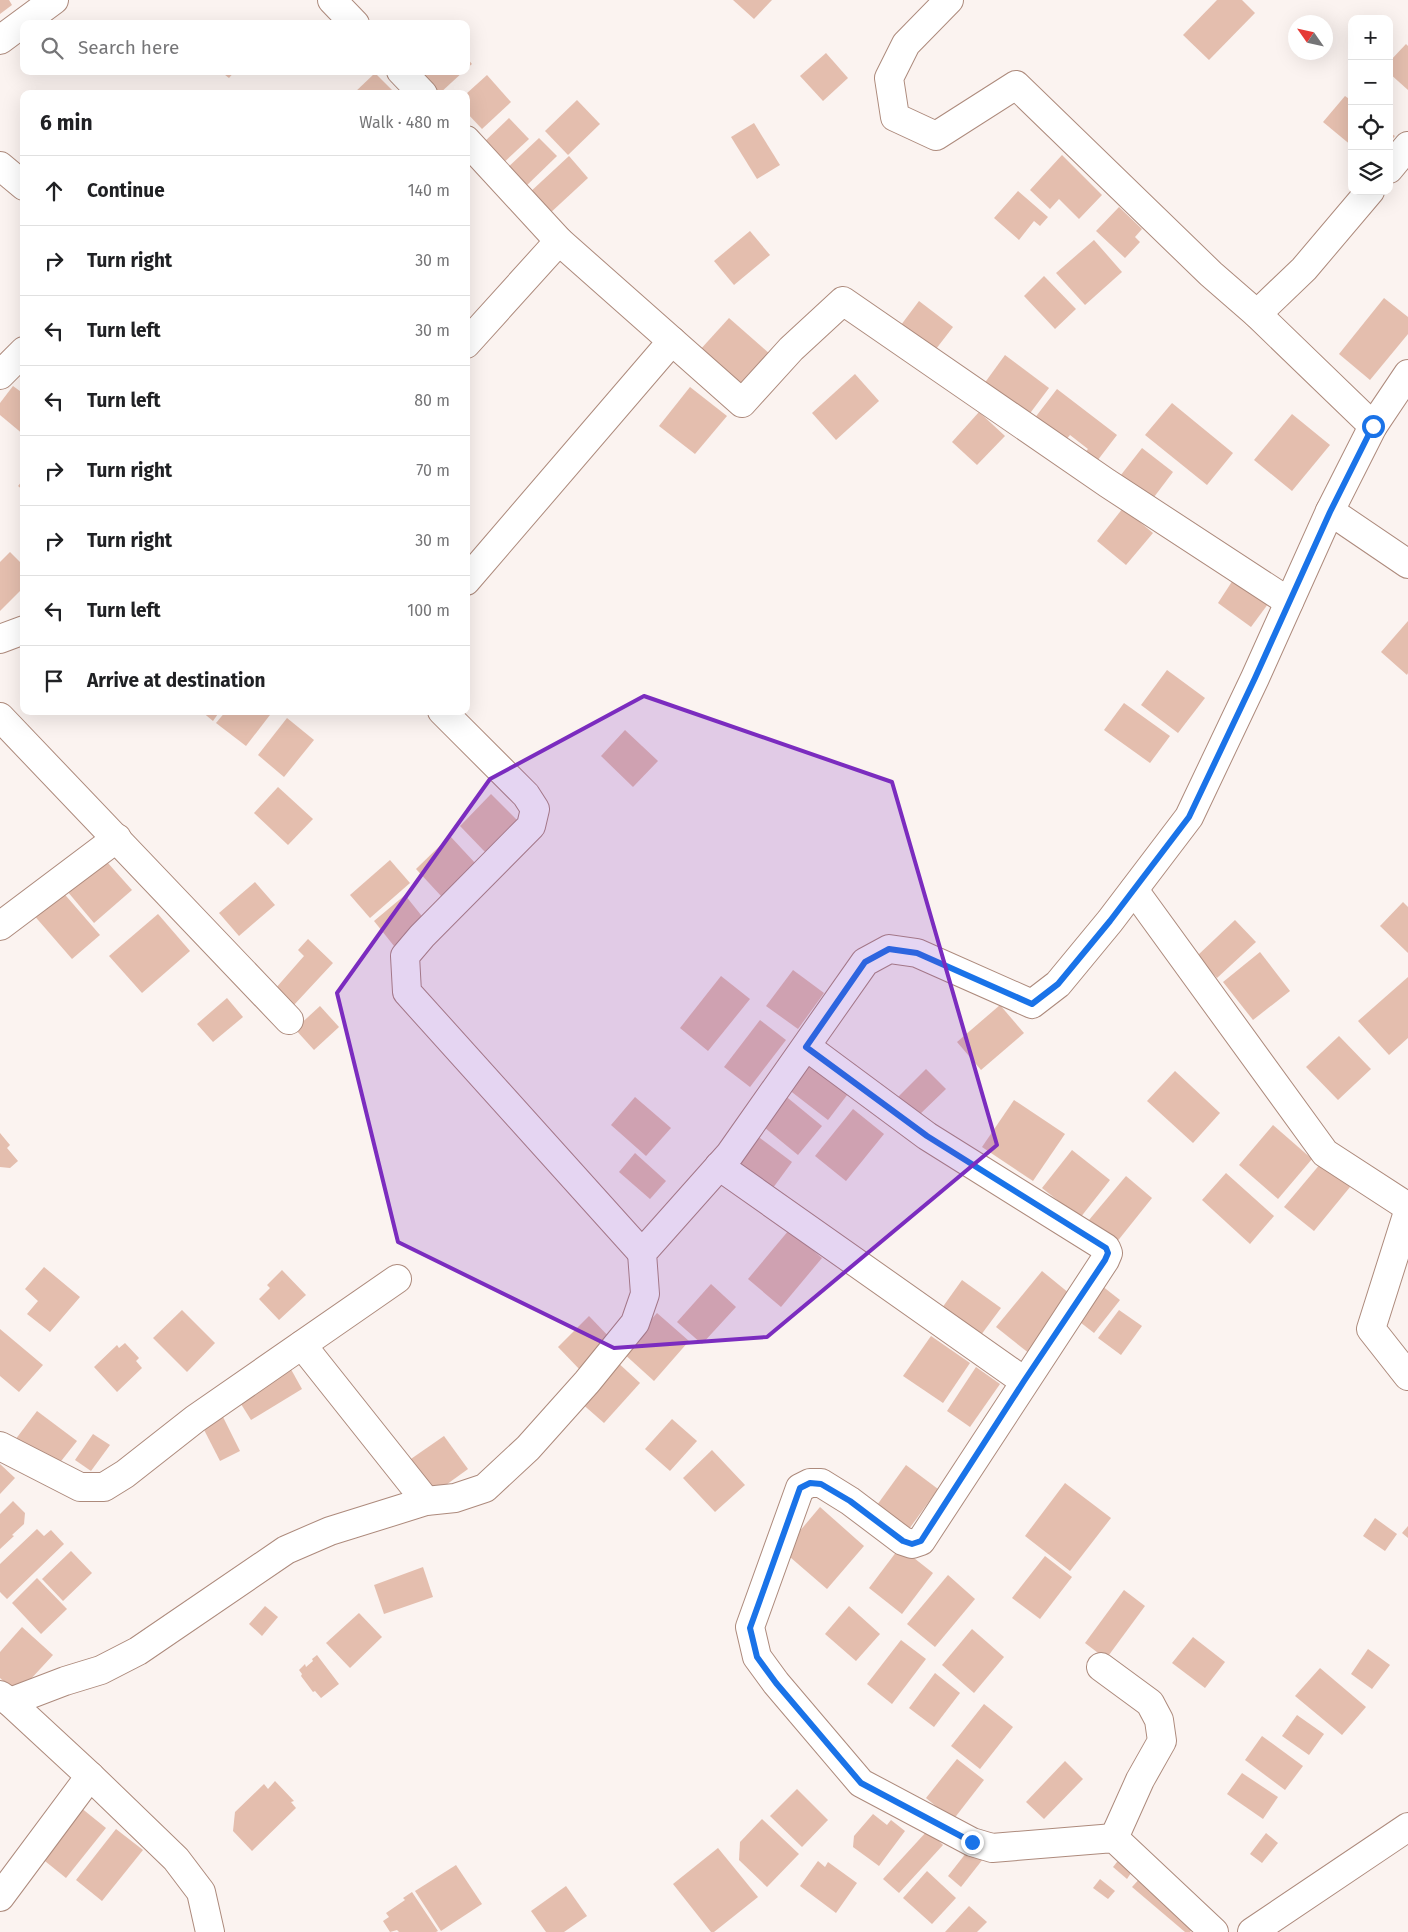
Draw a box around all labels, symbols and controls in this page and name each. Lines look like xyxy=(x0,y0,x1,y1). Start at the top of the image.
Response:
north arrow xyxy=(1288,15,1333,60)
map controls xyxy=(1348,15,1393,195)
button: + xyxy=(1348,15,1393,60)
search box xyxy=(20,20,470,75)
icon: search xyxy=(38,34,66,62)
text: Search here xyxy=(78,36,179,59)
button: − xyxy=(1348,60,1393,105)
button: locate xyxy=(1348,105,1393,150)
text: 6 min xyxy=(40,110,93,136)
text: Walk · 480 m xyxy=(359,113,450,132)
button: layers xyxy=(1348,150,1393,195)
icon: ahead xyxy=(40,177,68,205)
text: Continue xyxy=(87,179,165,202)
text: 140 m xyxy=(408,181,450,200)
icon: right xyxy=(40,247,68,275)
text: Turn right xyxy=(87,249,172,272)
text: 30 m xyxy=(415,251,450,270)
icon: left xyxy=(40,317,68,345)
text: Turn left xyxy=(87,319,161,342)
text: 30 m xyxy=(415,321,450,340)
icon: left xyxy=(40,387,68,415)
text: Turn left xyxy=(87,389,161,412)
text: 80 m xyxy=(414,391,450,410)
route start xyxy=(1362,415,1385,438)
icon: right xyxy=(40,457,68,485)
text: Turn right xyxy=(87,459,172,482)
text: 70 m xyxy=(416,461,450,480)
icon: right xyxy=(40,527,68,555)
text: Turn right xyxy=(87,529,172,552)
text: 30 m xyxy=(415,531,450,550)
icon: left xyxy=(40,597,68,625)
text: Turn left xyxy=(87,599,161,622)
text: 100 m xyxy=(407,601,450,620)
icon: arrive xyxy=(40,667,68,695)
text: Arrive at destination xyxy=(87,669,266,692)
route end xyxy=(961,1831,984,1854)

